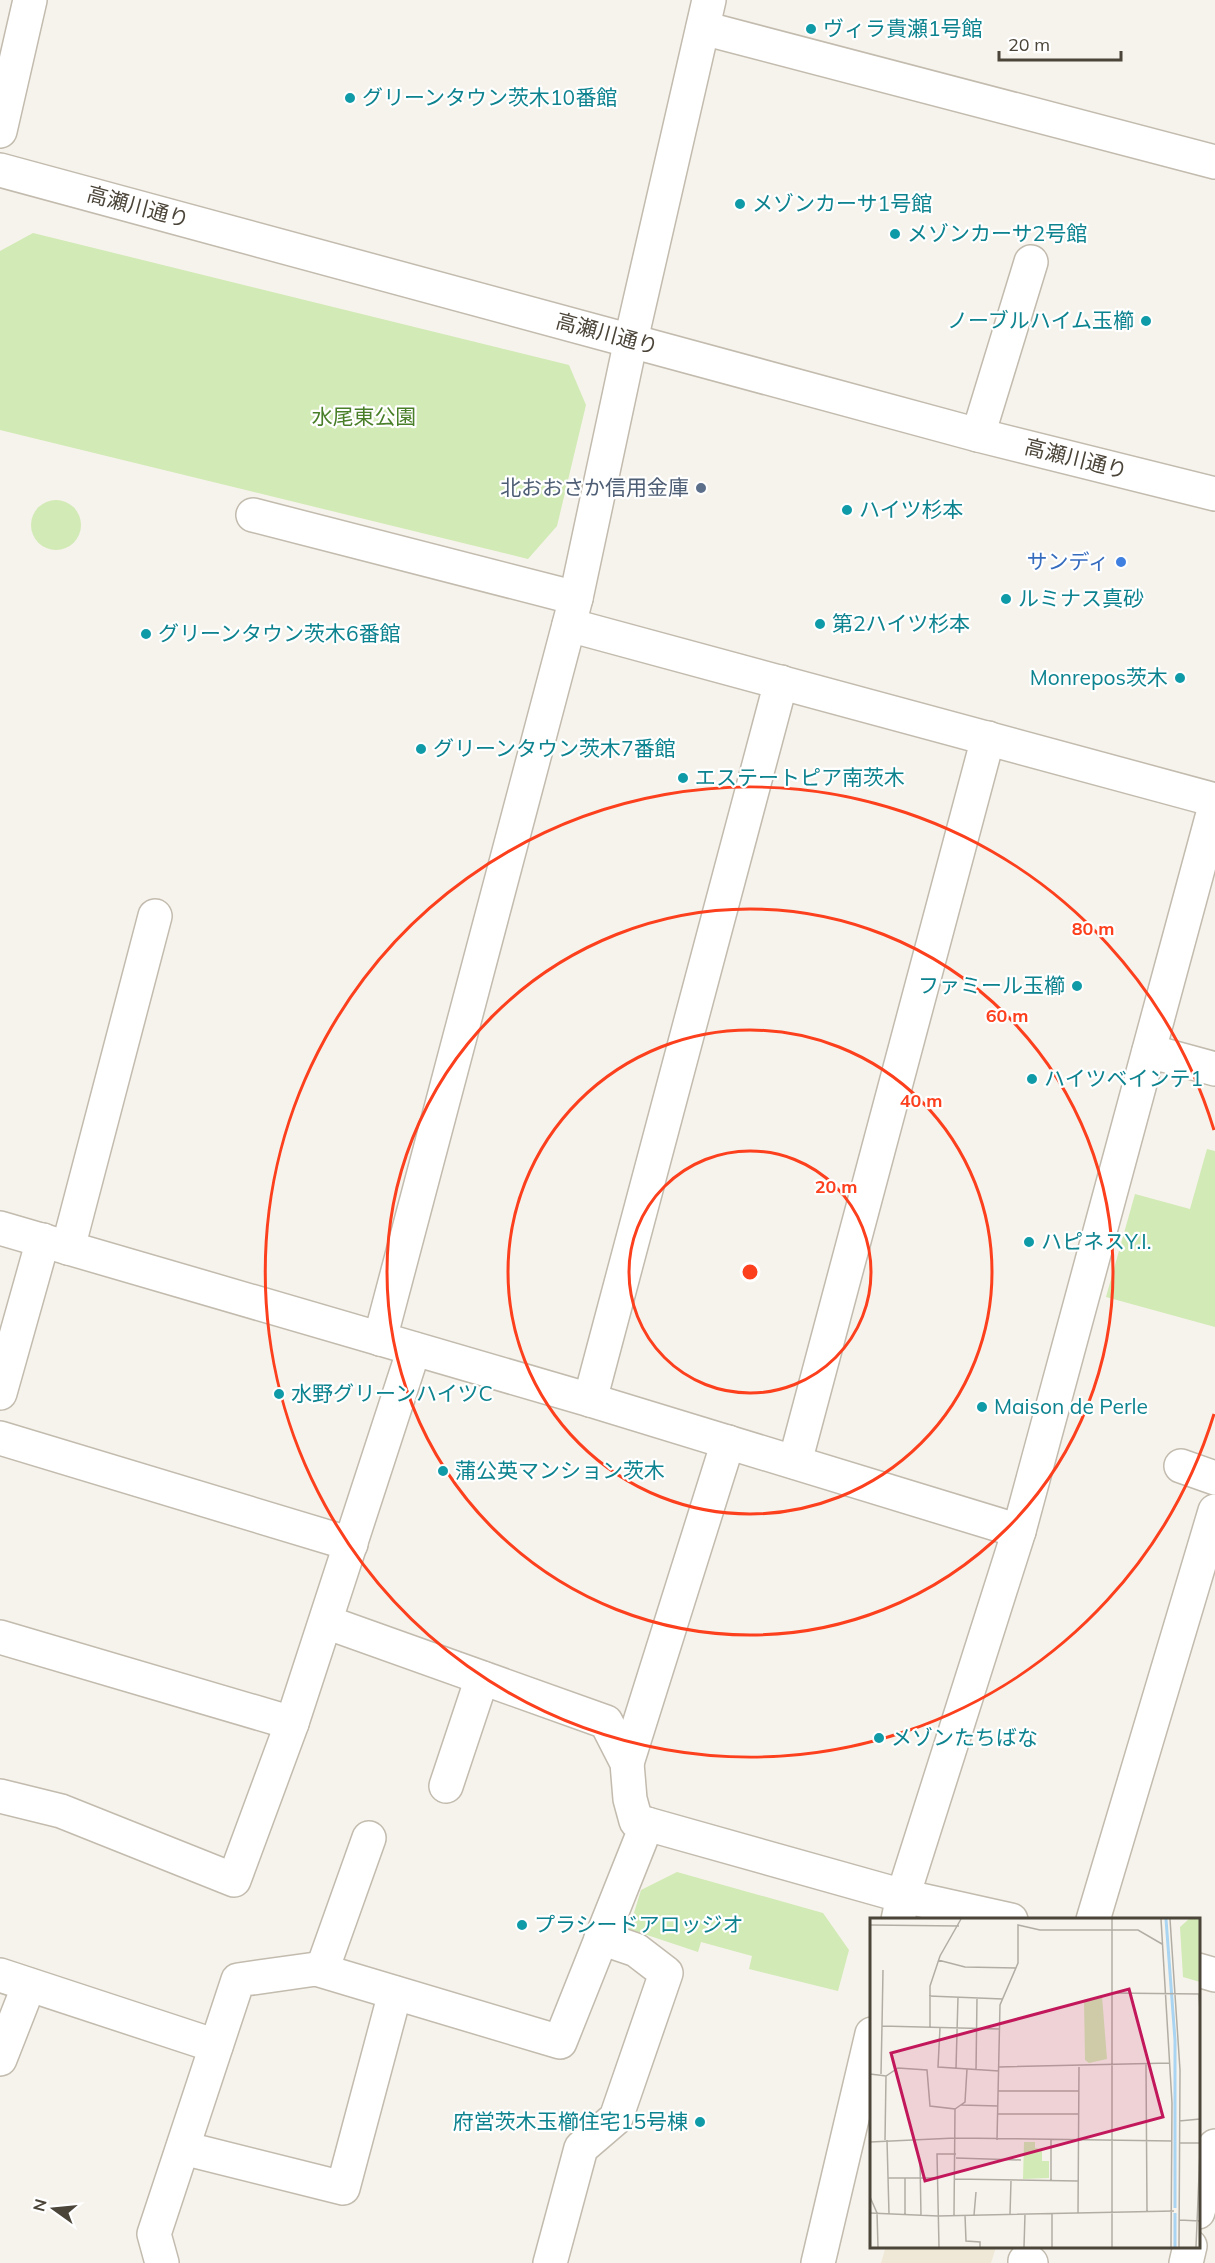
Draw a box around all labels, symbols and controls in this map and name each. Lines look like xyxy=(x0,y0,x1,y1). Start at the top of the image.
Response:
place label: ヴィラ貴瀬1号館 xyxy=(823,15,983,41)
marker: ヴィラ貴瀬1号館 xyxy=(804,22,818,36)
scale bar xyxy=(999,24,1120,62)
text: 20 m xyxy=(1008,33,1050,56)
place label: グリーンタウン茨木10番館 xyxy=(362,84,617,110)
marker: グリーンタウン茨木10番館 xyxy=(343,91,357,105)
street label: 高瀬川通り xyxy=(84,180,192,232)
place label: メゾンカーサ1号館 xyxy=(752,190,932,216)
marker: メゾンカーサ1号館 xyxy=(733,197,747,211)
place label: メゾンカーサ2号館 xyxy=(907,220,1087,246)
marker: メゾンカーサ2号館 xyxy=(888,227,902,241)
street label: 高瀬川通り xyxy=(553,307,661,359)
place label: ノーブルハイム玉櫛 xyxy=(947,307,1134,333)
marker: ノーブルハイム玉櫛 xyxy=(1139,314,1153,328)
park label: 水尾東公園 xyxy=(312,403,417,429)
street label: 高瀬川通り xyxy=(1022,433,1130,483)
place label: 北おおさか信用金庫 xyxy=(500,474,689,500)
marker: 北おおさか信用金庫 xyxy=(694,481,708,495)
place label: ハイツ杉本 xyxy=(859,496,964,522)
marker: ハイツ杉本 xyxy=(840,503,854,517)
place label: サンディ xyxy=(1026,548,1109,574)
marker: サンディ xyxy=(1114,555,1128,569)
place label: ルミナス真砂 xyxy=(1018,585,1144,611)
marker: ルミナス真砂 xyxy=(999,592,1013,606)
place label: 第2ハイツ杉本 xyxy=(832,610,970,636)
marker: 第2ハイツ杉本 xyxy=(813,617,827,631)
place label: グリーンタウン茨木6番館 xyxy=(158,620,401,646)
marker: グリーンタウン茨木6番館 xyxy=(139,627,153,641)
place label: Monrepos茨木 xyxy=(1030,664,1168,690)
marker: Monrepos茨木 xyxy=(1173,671,1187,685)
place label: グリーンタウン茨木7番館 xyxy=(433,735,676,761)
marker: グリーンタウン茨木7番館 xyxy=(414,742,428,756)
place label: エステートピア南茨木 xyxy=(695,764,905,790)
marker: エステートピア南茨木 xyxy=(676,771,690,785)
text: 80 m xyxy=(1072,917,1114,940)
place label: ファミール玉櫛 xyxy=(918,972,1065,998)
marker: ファミール玉櫛 xyxy=(1070,979,1084,993)
text: 60 m xyxy=(986,1004,1028,1027)
place label: ハイツベインテ1 xyxy=(1044,1065,1203,1091)
marker: ハイツベインテ1 xyxy=(1025,1072,1039,1086)
text: 40 m xyxy=(900,1089,942,1112)
text: 20 m xyxy=(815,1175,857,1198)
place label: ハピネスY.I. xyxy=(1041,1228,1151,1254)
marker: ハピネスY.I. xyxy=(1022,1235,1036,1249)
centre of rings xyxy=(740,1262,760,1282)
place label: 水野グリーンハイツC xyxy=(291,1380,493,1406)
marker: 水野グリーンハイツC xyxy=(272,1387,286,1401)
place label: Maison de Perle xyxy=(994,1393,1148,1419)
marker: Maison de Perle xyxy=(975,1400,989,1414)
place label: 蒲公英マンション茨木 xyxy=(455,1457,665,1483)
marker: 蒲公英マンション茨木 xyxy=(436,1464,450,1478)
place label: メゾンたちばな xyxy=(891,1724,1038,1750)
marker: メゾンたちばな xyxy=(872,1731,886,1745)
place label: プラシードアロッジオ xyxy=(534,1911,744,1937)
marker: プラシードアロッジオ xyxy=(515,1918,529,1932)
inset map xyxy=(870,1918,1200,2248)
place label: 府営茨木玉櫛住宅15号棟 xyxy=(453,2108,688,2134)
marker: 府営茨木玉櫛住宅15号棟 xyxy=(693,2115,707,2129)
north arrow xyxy=(24,2179,84,2239)
text: N xyxy=(28,2197,51,2214)

